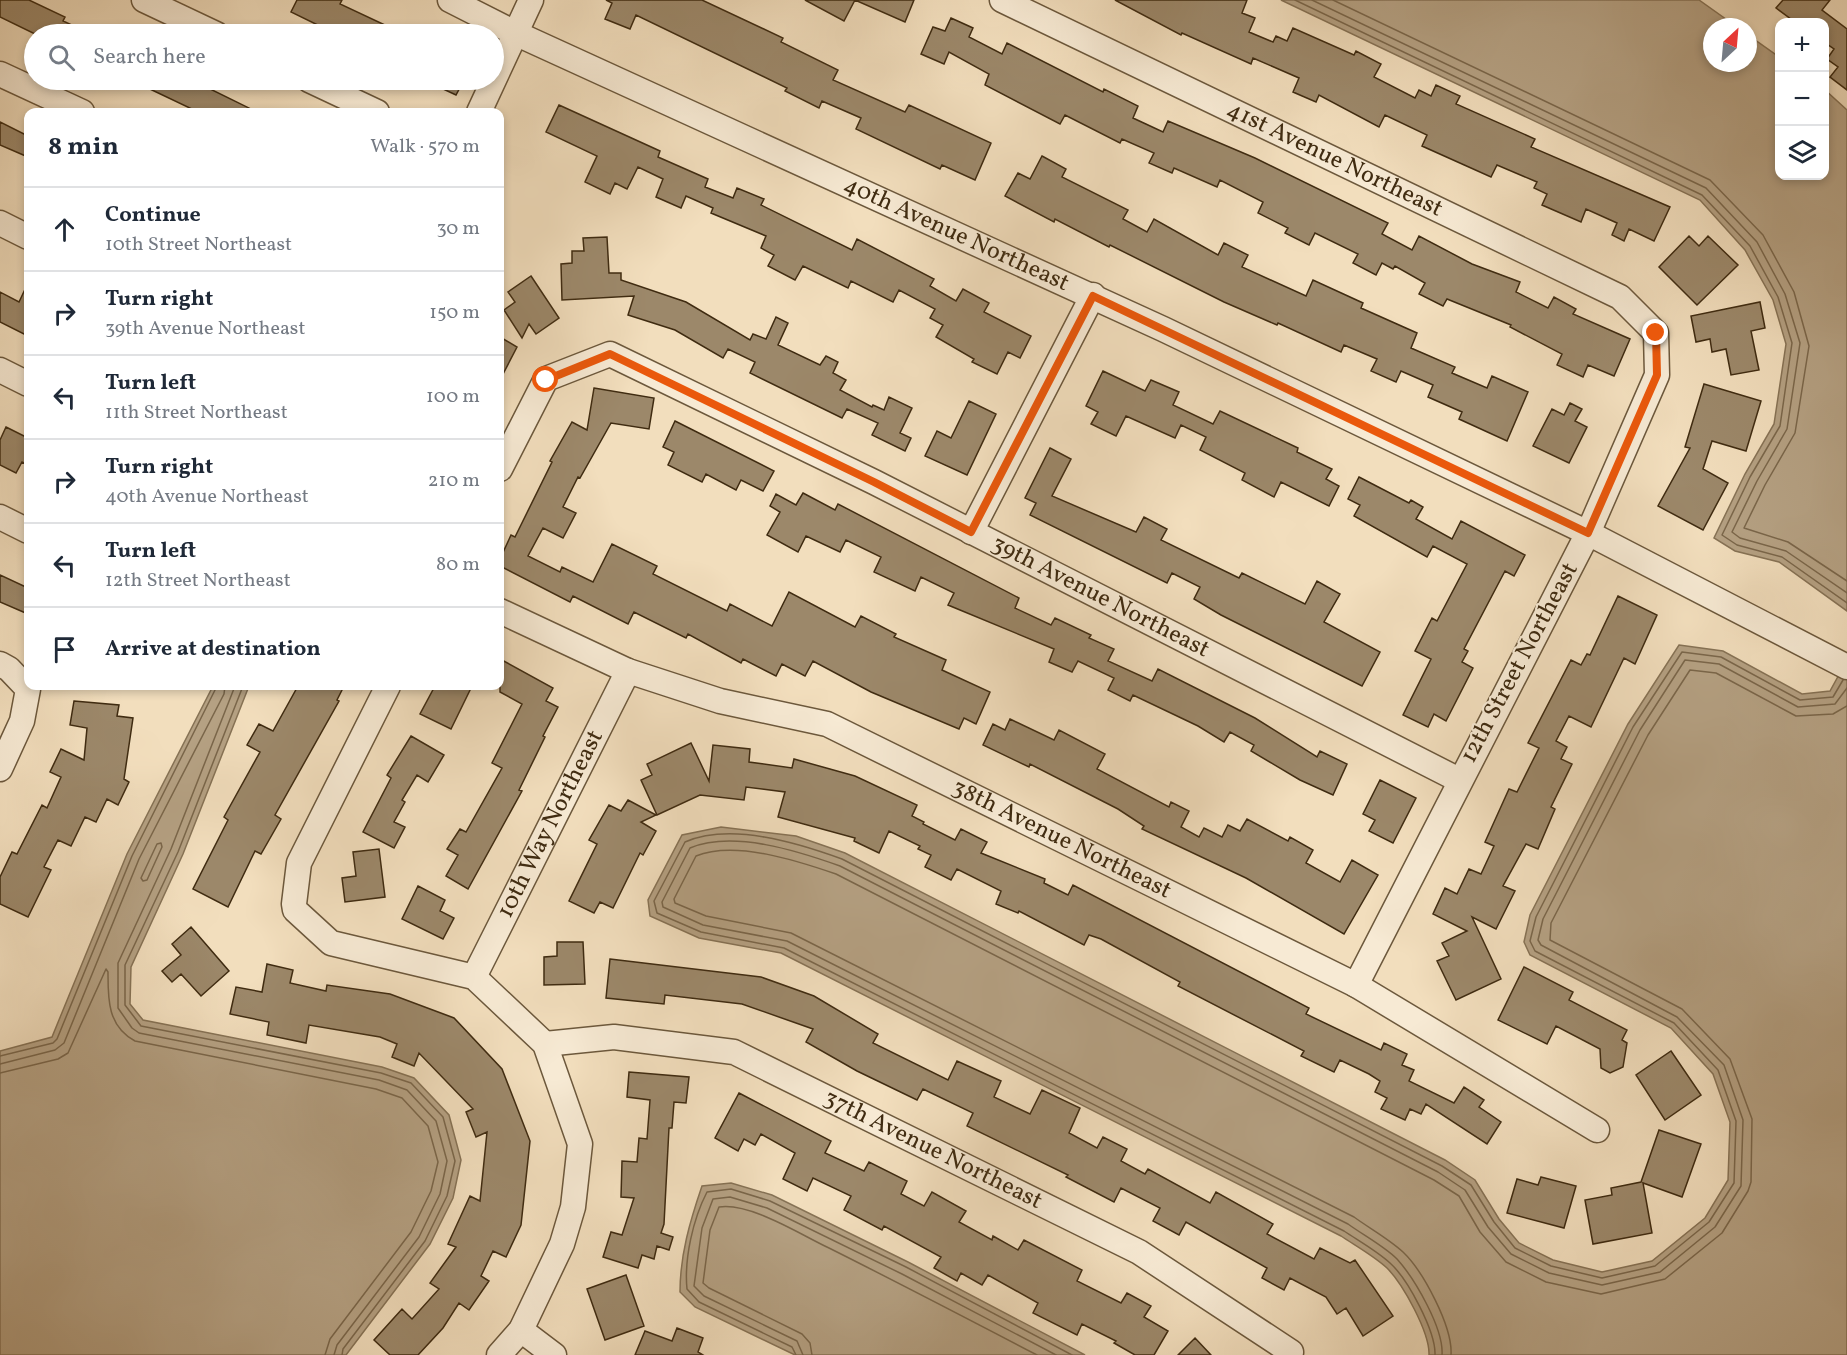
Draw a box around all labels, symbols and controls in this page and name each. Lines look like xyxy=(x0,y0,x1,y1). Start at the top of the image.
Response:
north arrow xyxy=(1703,18,1757,72)
map controls xyxy=(1775,18,1829,180)
button: + xyxy=(1775,18,1829,72)
search box xyxy=(24,24,504,90)
icon: search xyxy=(45,41,78,74)
text: Search here xyxy=(93,42,206,73)
button: − xyxy=(1775,72,1829,126)
street label: 41st Avenue Northeast xyxy=(1221,93,1448,226)
button: layers xyxy=(1775,126,1829,180)
text: 8 min xyxy=(48,129,119,165)
text: Walk · 570 m xyxy=(370,133,480,161)
street label: 40th Avenue Northeast xyxy=(838,168,1075,301)
text: Continue xyxy=(105,200,201,231)
icon: ahead xyxy=(48,213,81,246)
text: 30 m xyxy=(436,215,480,243)
text: 10th Street Northeast xyxy=(105,231,292,259)
text: Turn right xyxy=(105,284,213,315)
icon: right xyxy=(48,297,81,330)
text: 150 m xyxy=(429,299,480,327)
text: 39th Avenue Northeast xyxy=(105,315,305,343)
route end xyxy=(1642,319,1668,345)
route start xyxy=(532,366,558,392)
text: Turn left xyxy=(105,368,196,399)
icon: left xyxy=(48,381,81,414)
text: 100 m xyxy=(426,383,480,411)
text: 11th Street Northeast xyxy=(105,399,288,427)
text: Turn right xyxy=(105,452,213,483)
icon: right xyxy=(48,465,81,498)
text: 210 m xyxy=(428,467,480,495)
text: 40th Avenue Northeast xyxy=(105,483,309,511)
street label: 39th Avenue Northeast xyxy=(985,527,1215,667)
text: Turn left xyxy=(105,536,196,567)
icon: left xyxy=(48,549,81,582)
text: 80 m xyxy=(436,551,480,579)
street label: 12th Street Northeast xyxy=(1453,557,1587,769)
text: 12th Street Northeast xyxy=(105,567,291,595)
icon: arrive xyxy=(48,633,81,666)
text: Arrive at destination xyxy=(105,634,321,665)
street label: 10th Way Northeast xyxy=(489,724,613,924)
street label: 38th Avenue Northeast xyxy=(946,771,1177,908)
street label: 37th Avenue Northeast xyxy=(818,1082,1048,1219)

